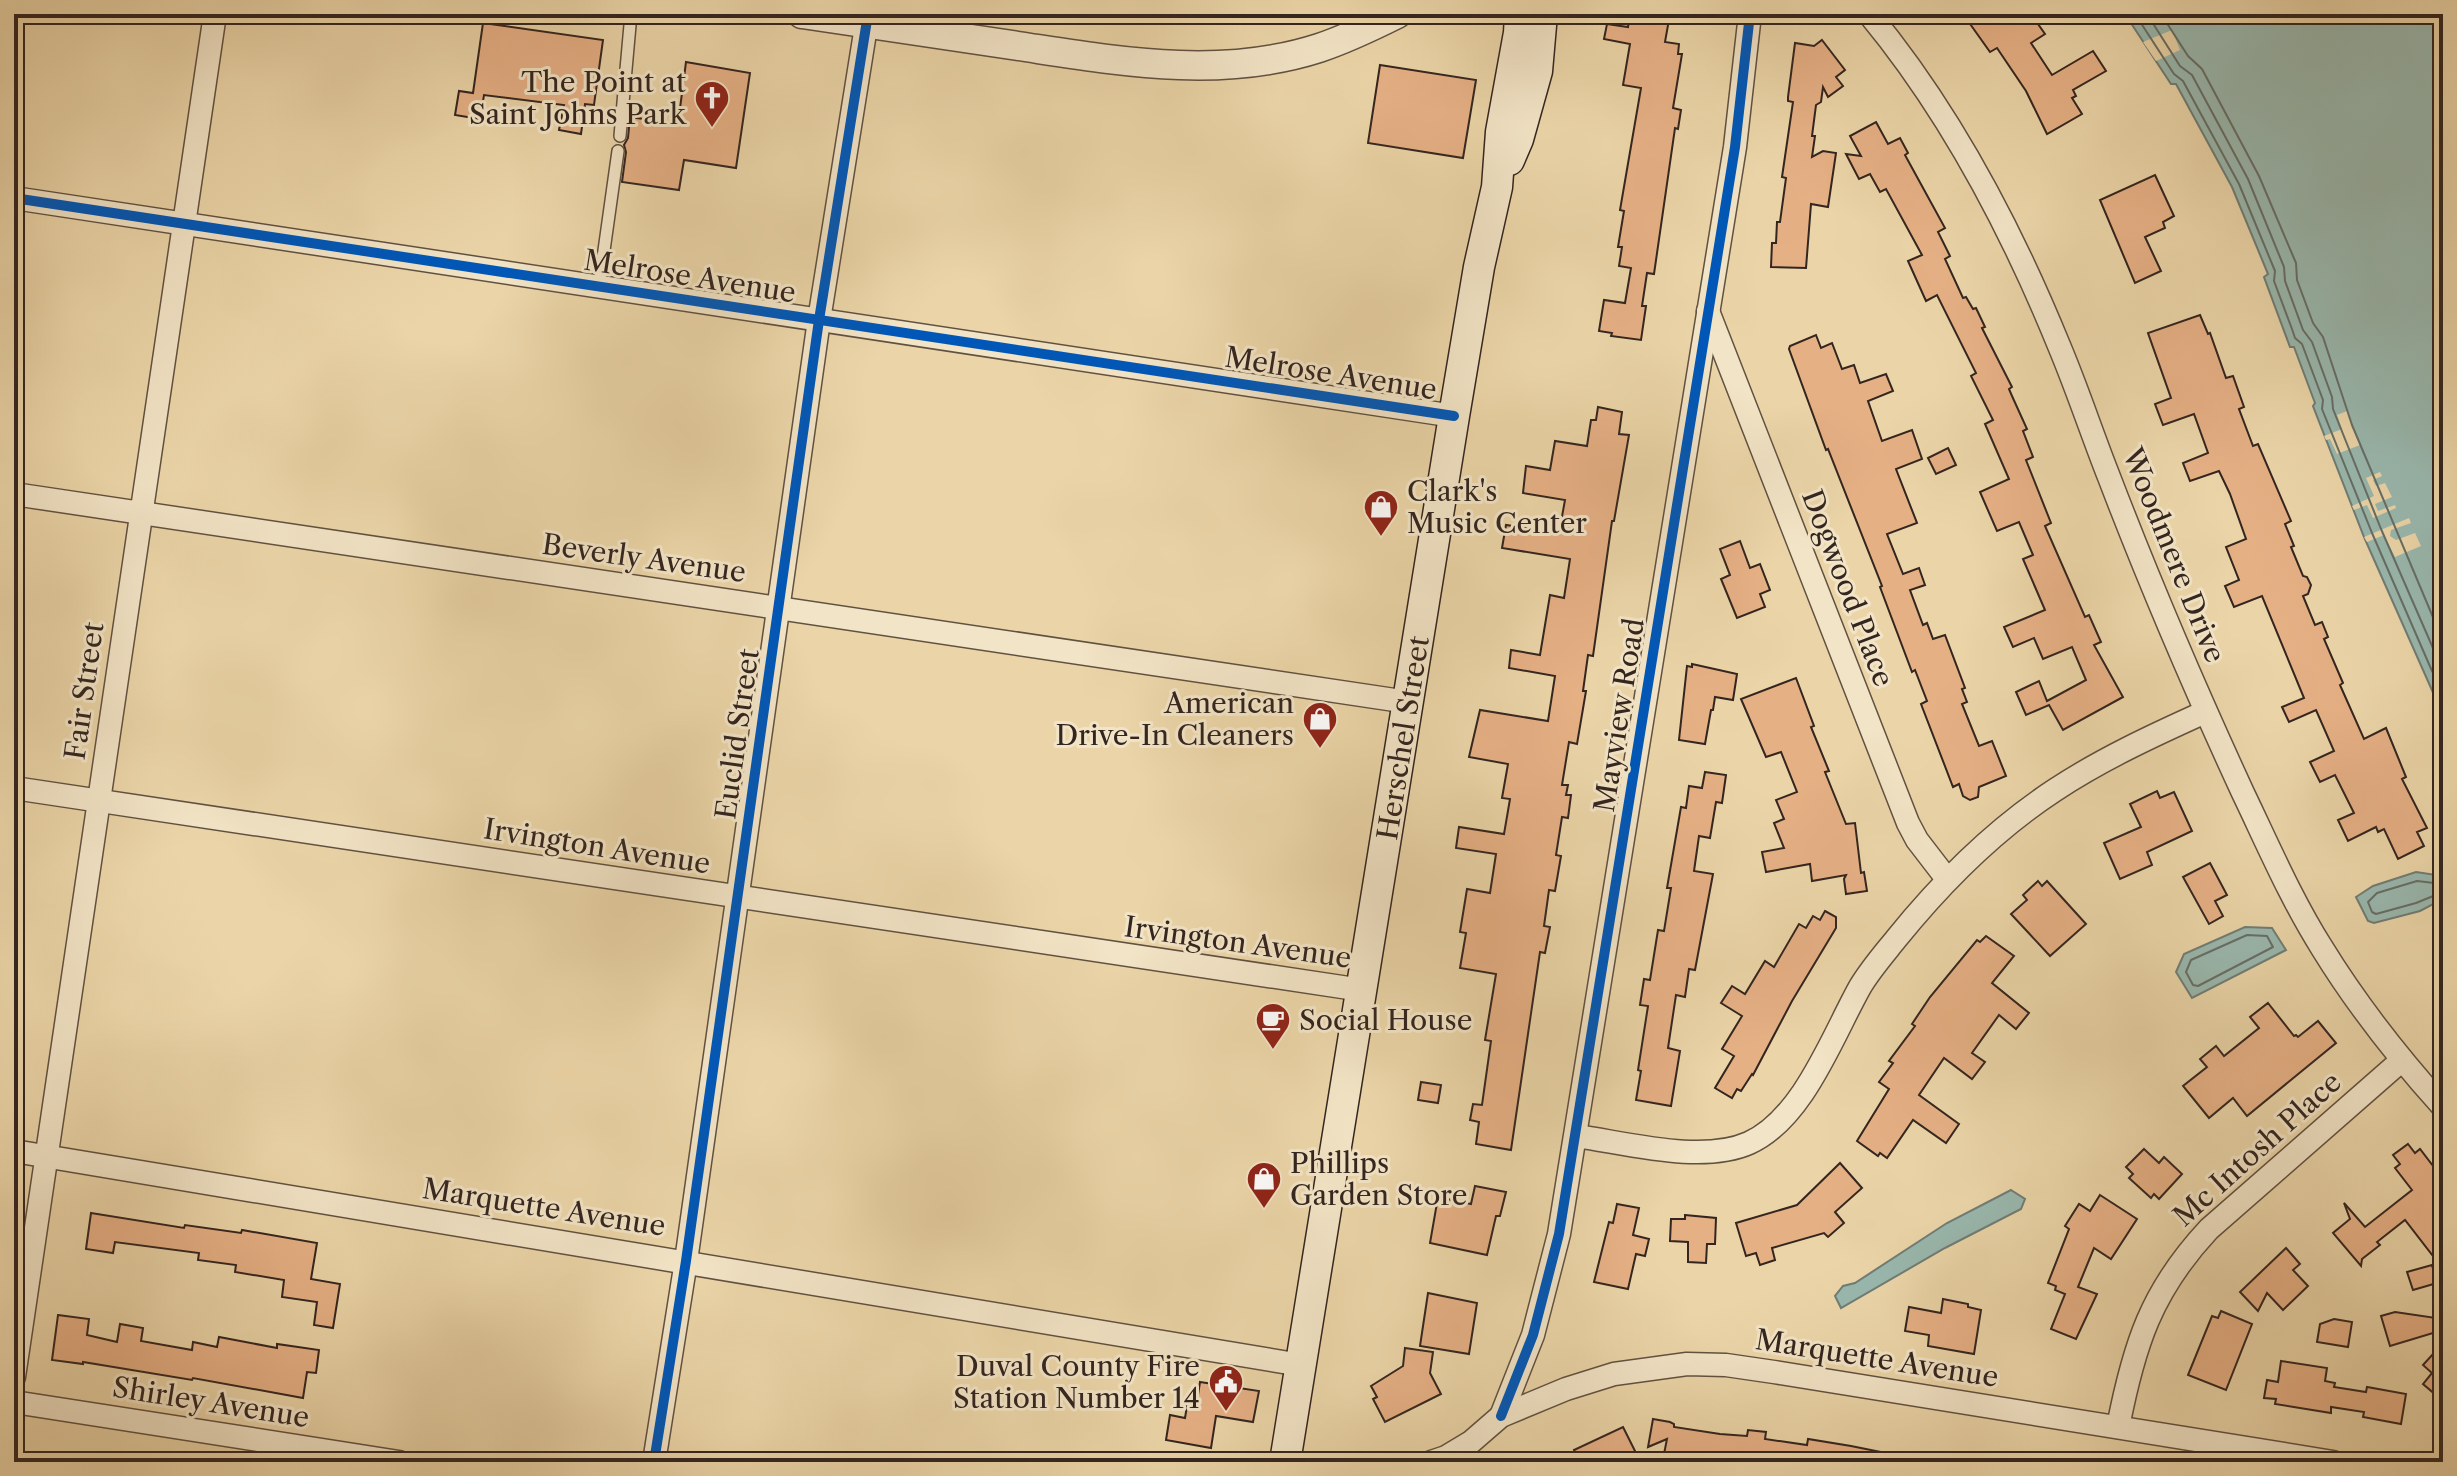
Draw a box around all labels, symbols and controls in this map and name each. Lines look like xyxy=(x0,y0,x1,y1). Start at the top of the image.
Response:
place label: The Point at Saint Johns Park xyxy=(469,65,688,131)
church icon: The Point at Saint Johns Park xyxy=(693,79,731,129)
street label: Melrose Avenue xyxy=(582,242,798,310)
street label: Melrose Avenue xyxy=(1223,339,1439,407)
street label: Woodmere Drive xyxy=(2115,442,2233,667)
place label: Clark's Music Center xyxy=(1407,474,1587,540)
street label: Dogwood Place xyxy=(1795,485,1901,691)
shop icon: Clark's Music Center xyxy=(1362,488,1400,538)
street label: Beverly Avenue xyxy=(540,527,748,589)
street label: Mayview Road xyxy=(1587,616,1651,814)
street label: Fair Street xyxy=(58,620,110,762)
street label: Herschel Street xyxy=(1370,633,1436,842)
street label: Euclid Street xyxy=(708,646,766,822)
place label: American Drive-In Cleaners xyxy=(1056,686,1294,752)
shop icon: American Drive-In Cleaners xyxy=(1301,700,1339,750)
street label: Irvington Avenue xyxy=(481,811,713,881)
street label: Irvington Avenue xyxy=(1122,909,1354,975)
cafe icon: Social House xyxy=(1254,1001,1292,1051)
place label: Social House xyxy=(1299,1003,1472,1037)
street label: Mc Intosh Place xyxy=(2166,1065,2348,1233)
place label: Phillips Garden Store xyxy=(1290,1146,1467,1212)
shop icon: Phillips Garden Store xyxy=(1245,1160,1283,1210)
street label: Marquette Avenue xyxy=(420,1171,668,1243)
street label: Marquette Avenue xyxy=(1753,1322,2001,1394)
place label: Duval County Fire Station Number 14 xyxy=(953,1349,1200,1415)
public building icon: Duval County Fire Station Number 14 xyxy=(1207,1363,1245,1413)
street label: Shirley Avenue xyxy=(110,1370,312,1434)

